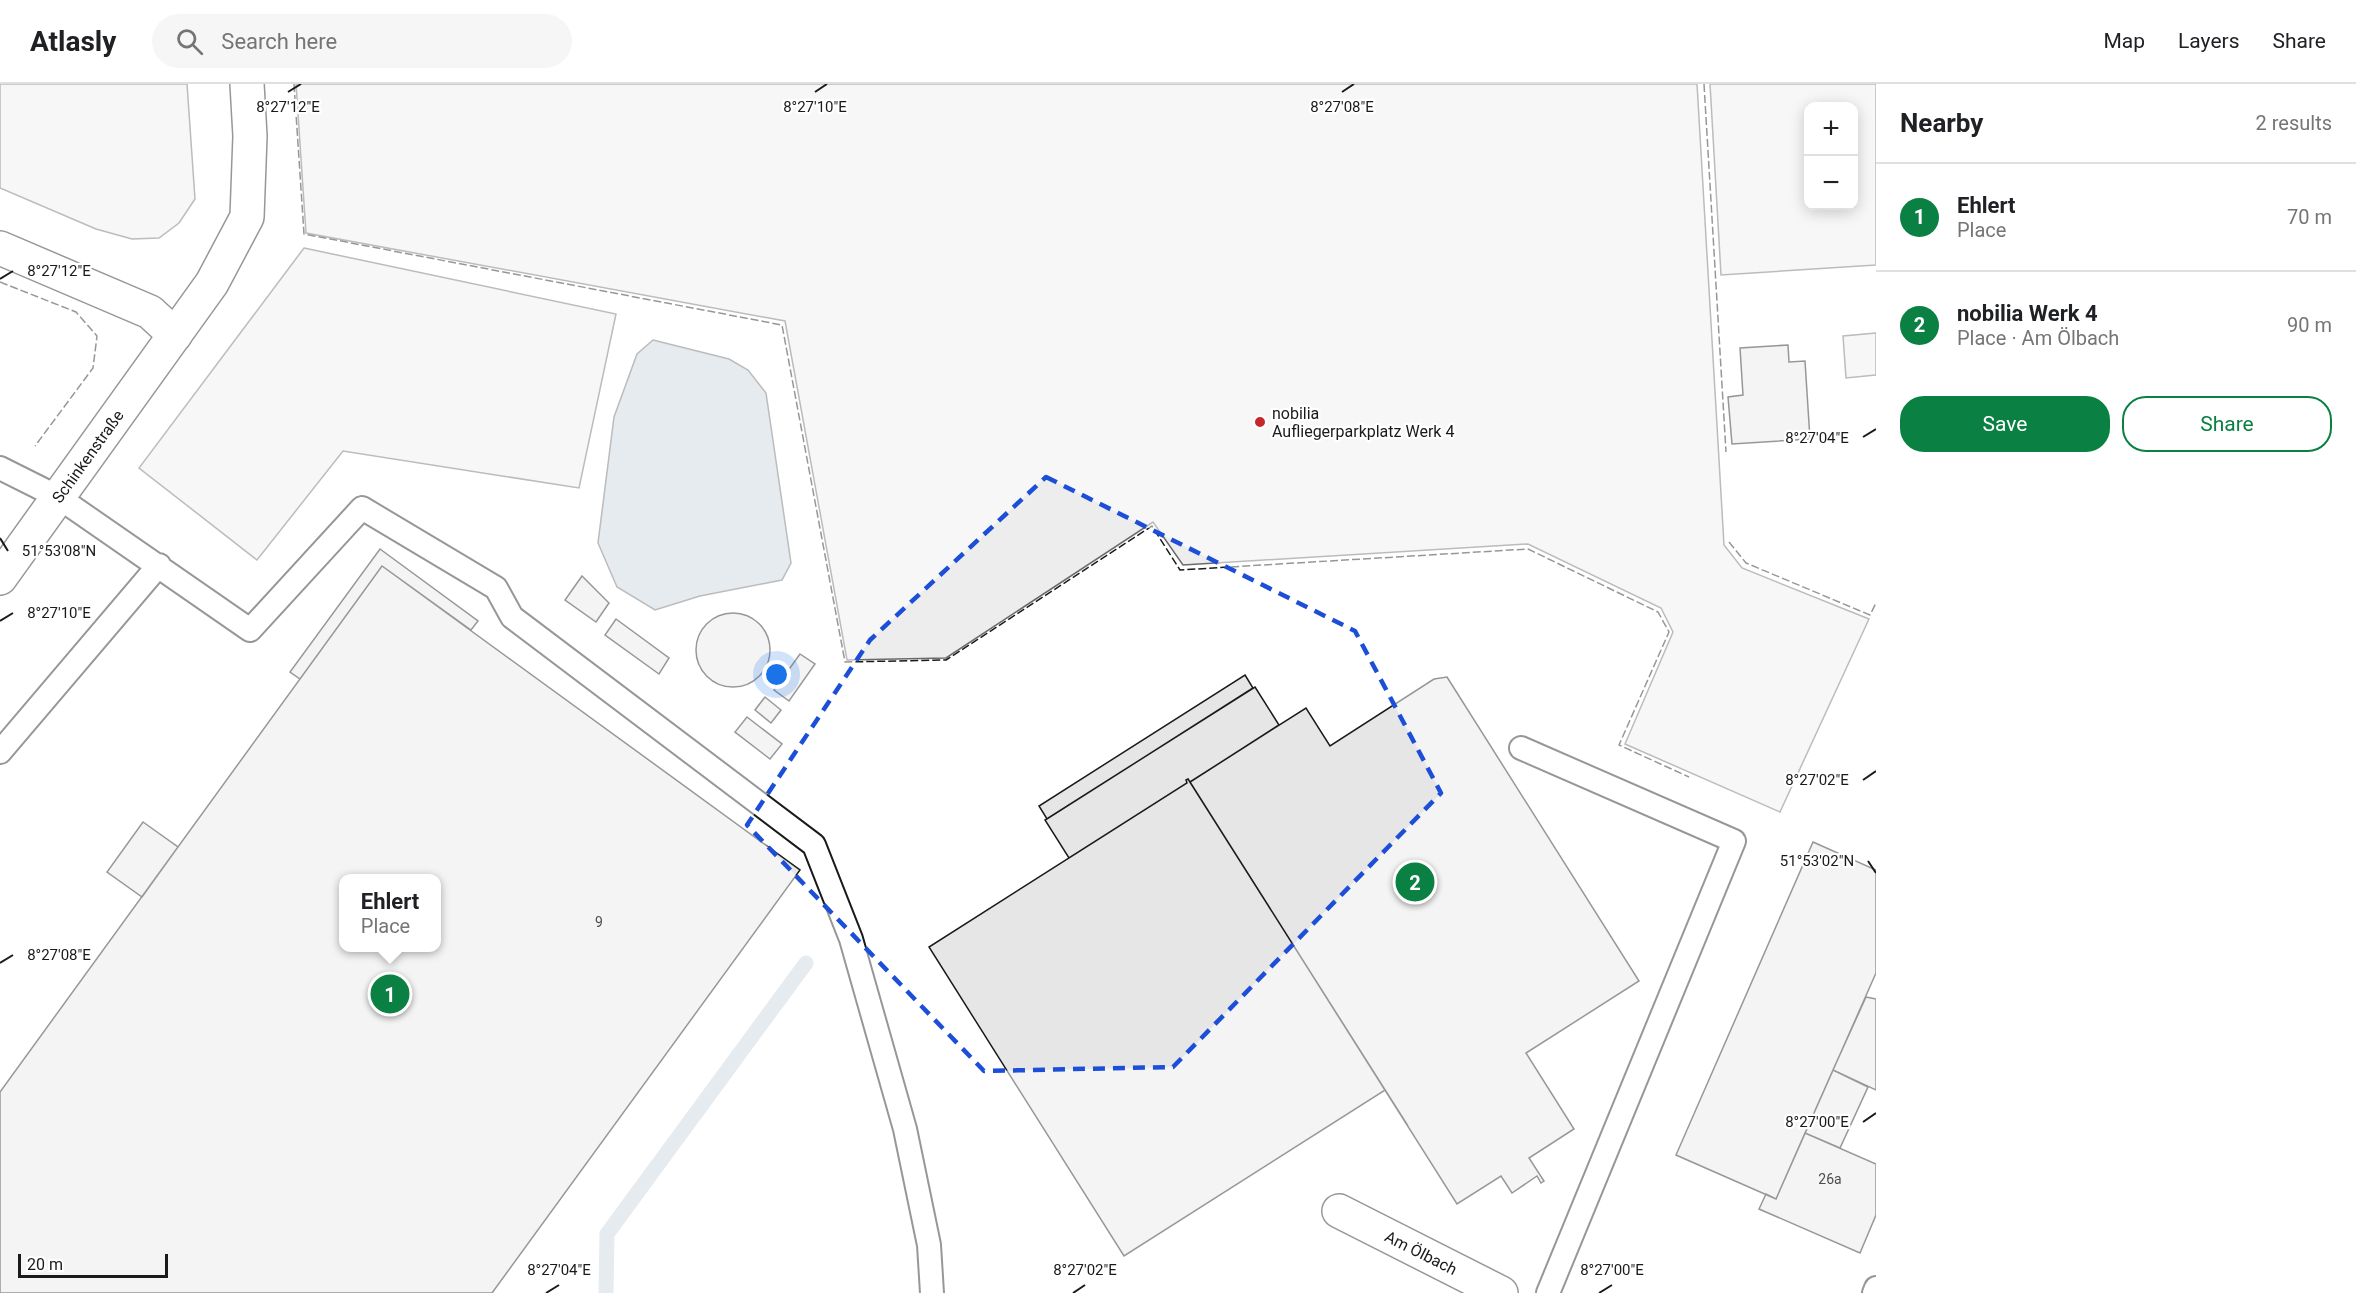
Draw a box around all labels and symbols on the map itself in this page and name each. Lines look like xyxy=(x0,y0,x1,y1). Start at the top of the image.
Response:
text: 8°27'12"E xyxy=(256,98,320,116)
text: 8°27'10"E xyxy=(783,98,847,116)
text: 8°27'08"E xyxy=(1310,98,1374,116)
text: 8°27'12"E xyxy=(27,262,91,280)
place label: nobilia Aufliegerparkplatz Werk 4 xyxy=(1272,404,1454,441)
street label: Schinkenstraße xyxy=(48,406,127,506)
marker: nobilia Aufliegerparkplatz Werk 4 xyxy=(1253,415,1267,429)
text: 8°27'04"E xyxy=(1785,429,1849,447)
text: 51°53'08"N xyxy=(22,542,96,560)
text: 8°27'10"E xyxy=(27,604,91,622)
your location xyxy=(762,660,791,689)
text: 8°27'02"E xyxy=(1785,771,1849,789)
text: 51°53'02"N xyxy=(1780,852,1854,870)
pin: 2 xyxy=(1396,860,1434,904)
house number: 9 xyxy=(595,914,603,930)
text: 8°27'08"E xyxy=(27,946,91,964)
pin: 1 xyxy=(370,972,410,1016)
text: 8°27'00"E xyxy=(1785,1113,1849,1131)
house number: 26a xyxy=(1818,1171,1842,1187)
street label: Am Ölbach xyxy=(1382,1226,1460,1279)
scale bar xyxy=(18,1251,168,1278)
text: 8°27'04"E xyxy=(527,1261,591,1279)
text: 8°27'02"E xyxy=(1053,1261,1117,1279)
text: 8°27'00"E xyxy=(1580,1261,1644,1279)

